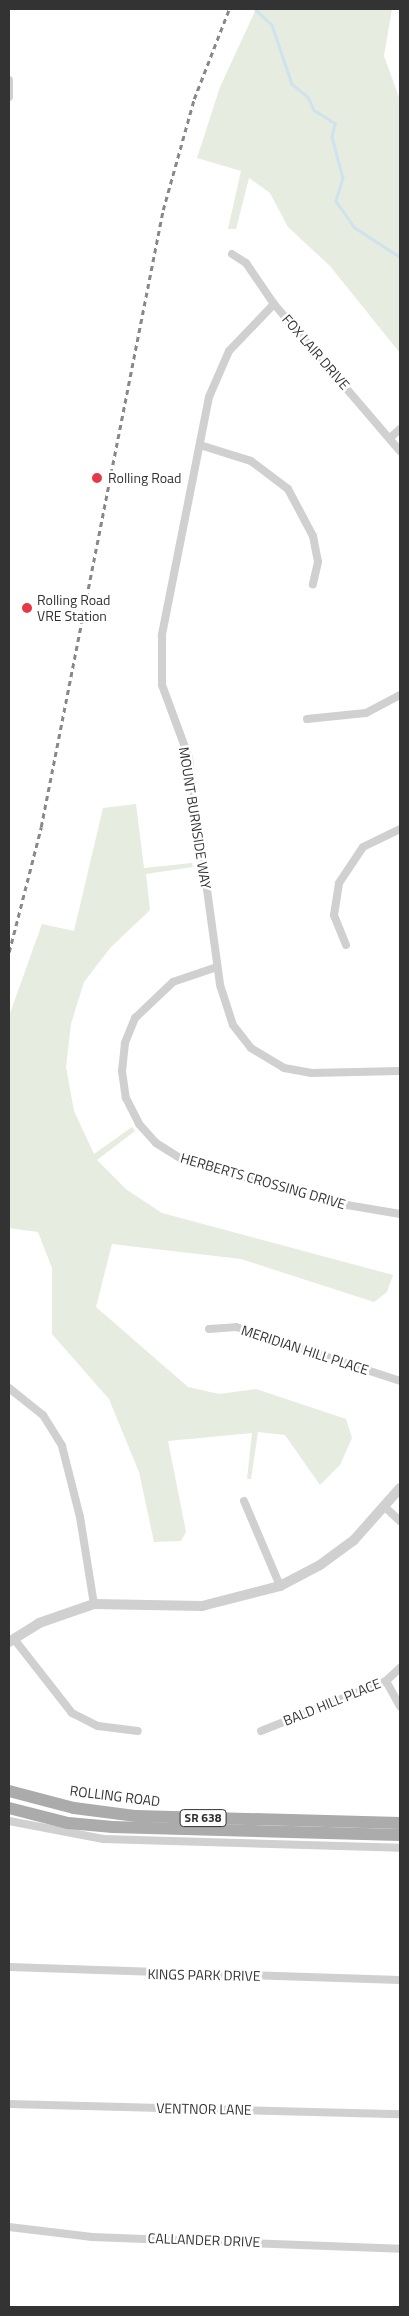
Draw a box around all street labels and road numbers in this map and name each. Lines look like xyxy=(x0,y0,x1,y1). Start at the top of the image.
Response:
street label: FOX LAIR DRIVE xyxy=(279,311,353,393)
street label: MOUNT BURNSIDE WAY xyxy=(175,746,215,890)
street label: HERBERTS CROSSING DRIVE xyxy=(179,1149,347,1213)
street label: MERIDIAN HILL PLACE xyxy=(239,1321,371,1379)
street label: BALD HILL PLACE xyxy=(281,1675,383,1729)
street label: ROLLING ROAD xyxy=(69,1782,161,1810)
road number: SR 638 xyxy=(179,1809,227,1828)
street label: KINGS PARK DRIVE xyxy=(147,1966,261,1984)
street label: VENTNOR LANE xyxy=(156,2100,252,2118)
street label: CALLANDER DRIVE xyxy=(147,2230,261,2250)

